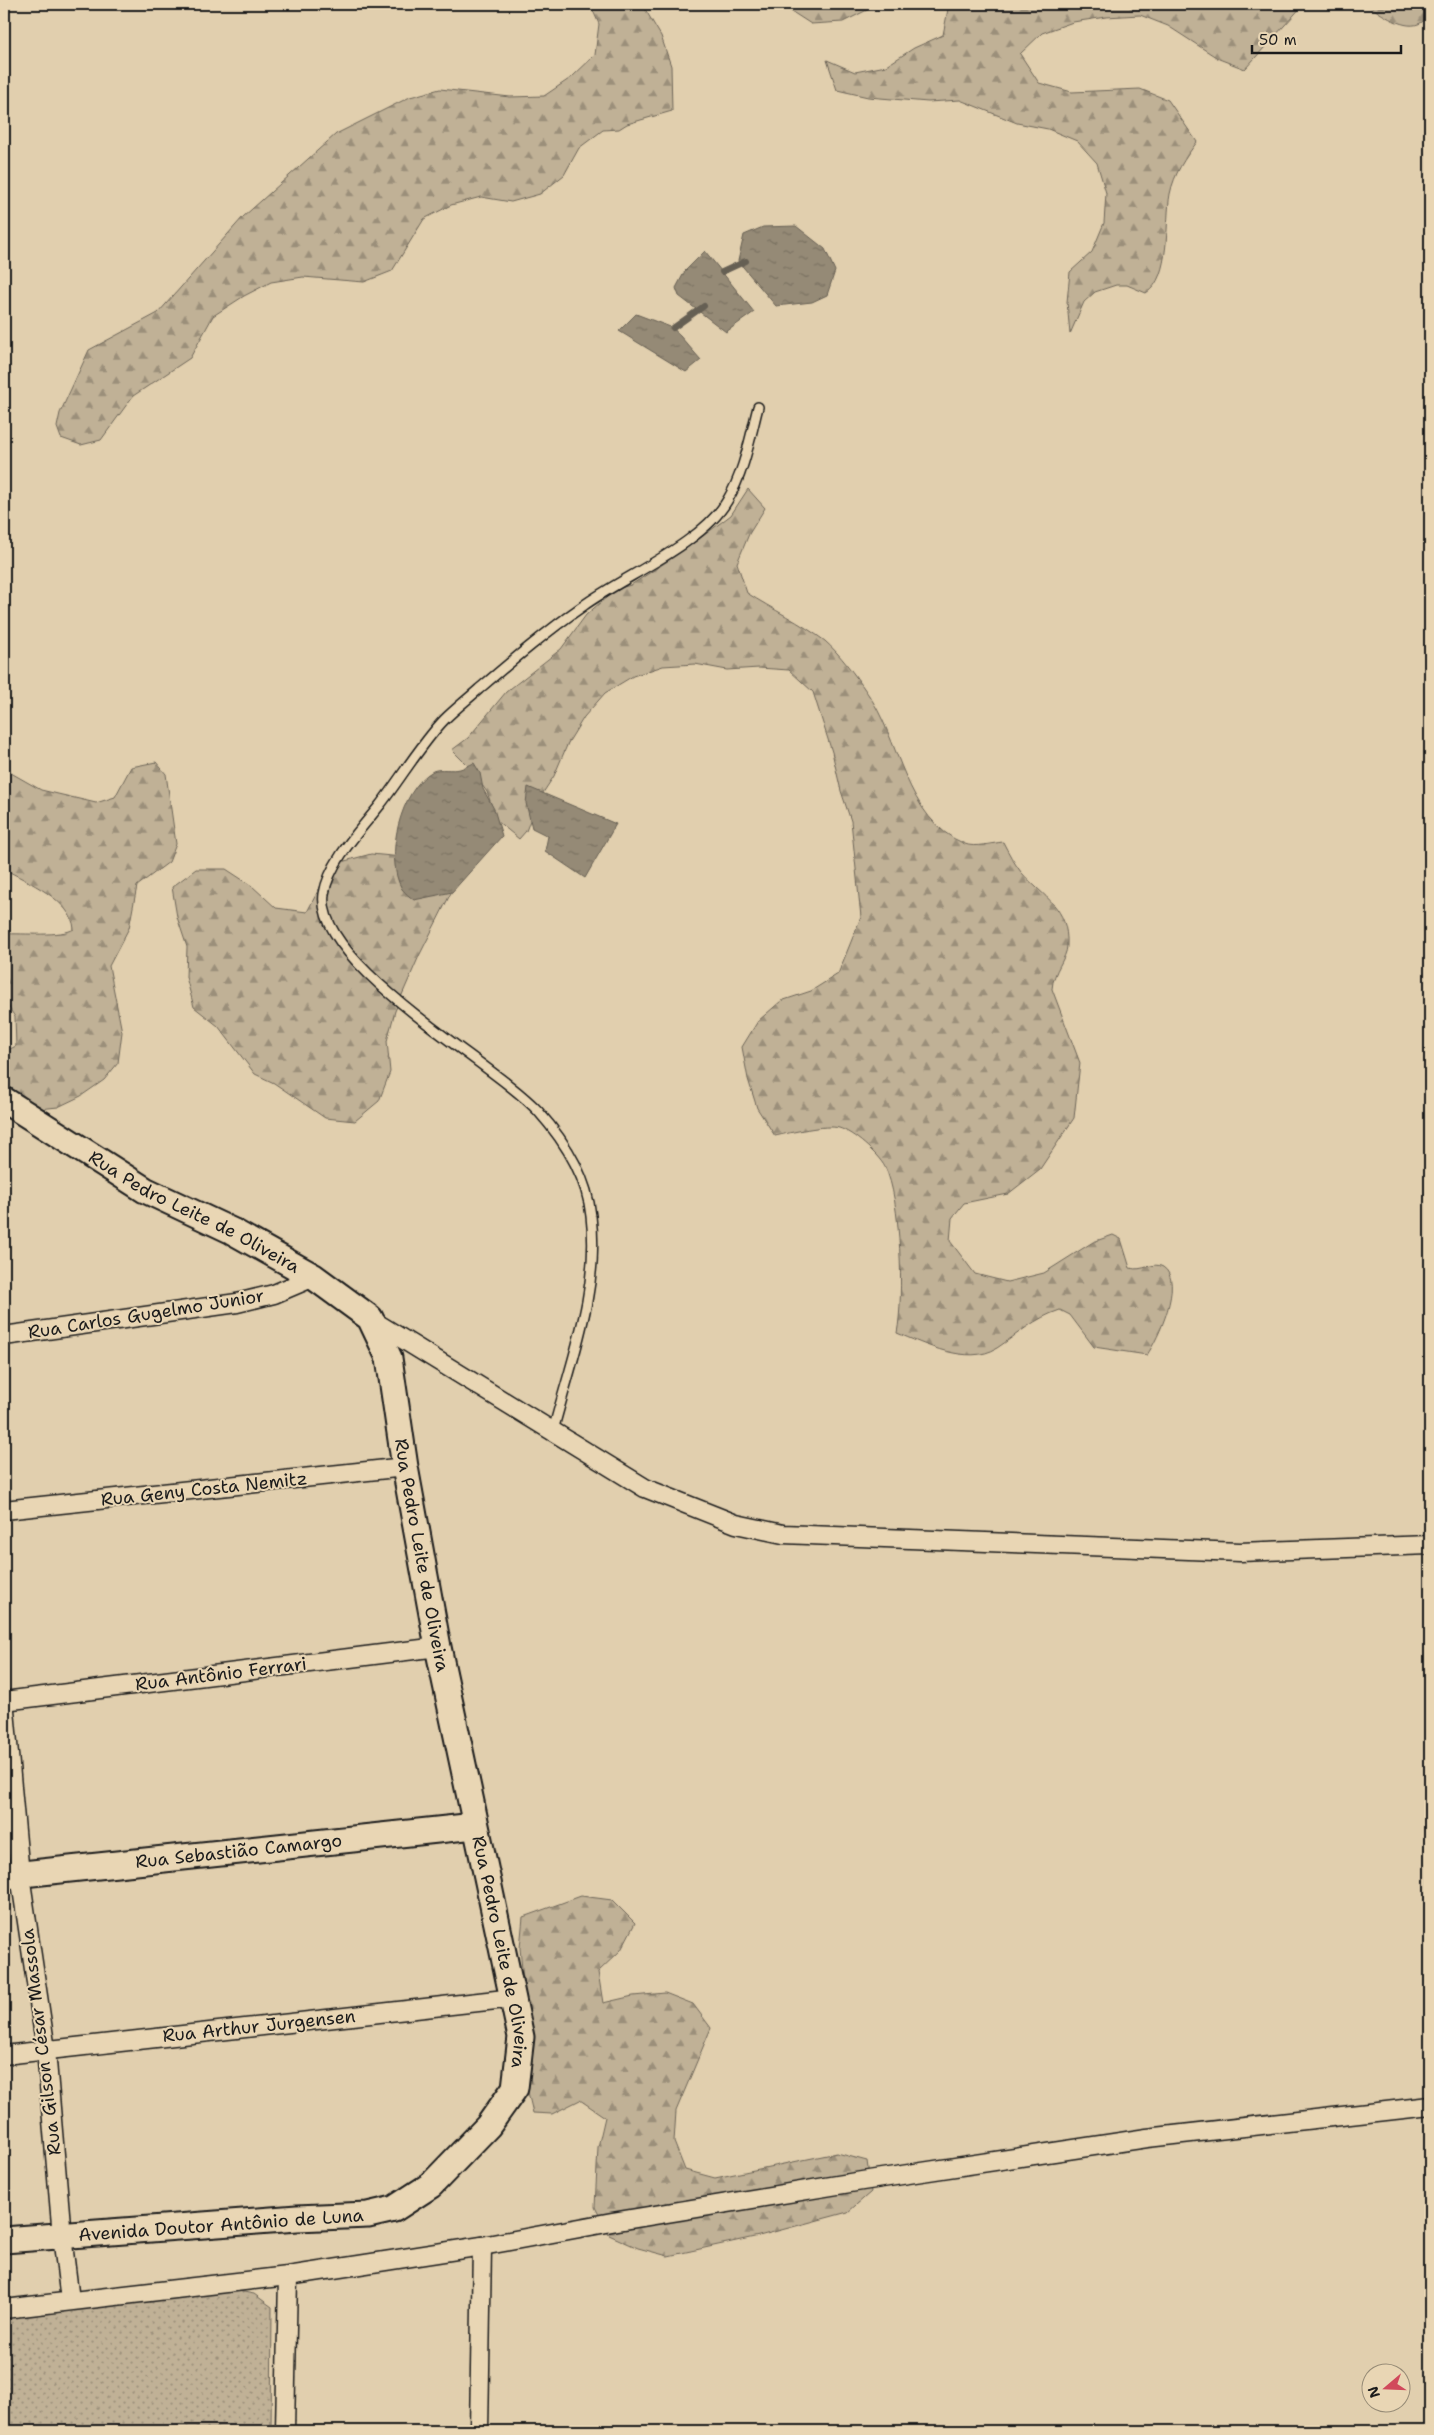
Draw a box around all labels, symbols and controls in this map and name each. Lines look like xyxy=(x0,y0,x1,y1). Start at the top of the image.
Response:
scale bar xyxy=(1252,22,1400,54)
text: 50 m xyxy=(1259,30,1297,50)
street label: Rua Pedro Leite de Oliveira xyxy=(84,1145,304,1279)
street label: Rua Carlos Gugelmo Junior xyxy=(26,1283,266,1345)
street label: Rua Pedro Leite de Oliveira xyxy=(389,1437,455,1674)
street label: Rua Geny Costa Nemitz xyxy=(100,1466,308,1512)
street label: Rua Antônio Ferrari xyxy=(134,1652,308,1696)
street label: Rua Sebastião Camargo xyxy=(134,1828,343,1874)
street label: Rua Pedro Leite de Oliveira xyxy=(466,1834,533,2070)
street label: Rua Gilson César Massola xyxy=(15,1927,67,2157)
street label: Rua Arthur Jurgensen xyxy=(161,2004,357,2048)
street label: Avenida Doutor Antônio de Luna xyxy=(78,2203,364,2247)
north arrow xyxy=(1362,2362,1412,2412)
text: N xyxy=(1363,2384,1384,2400)

